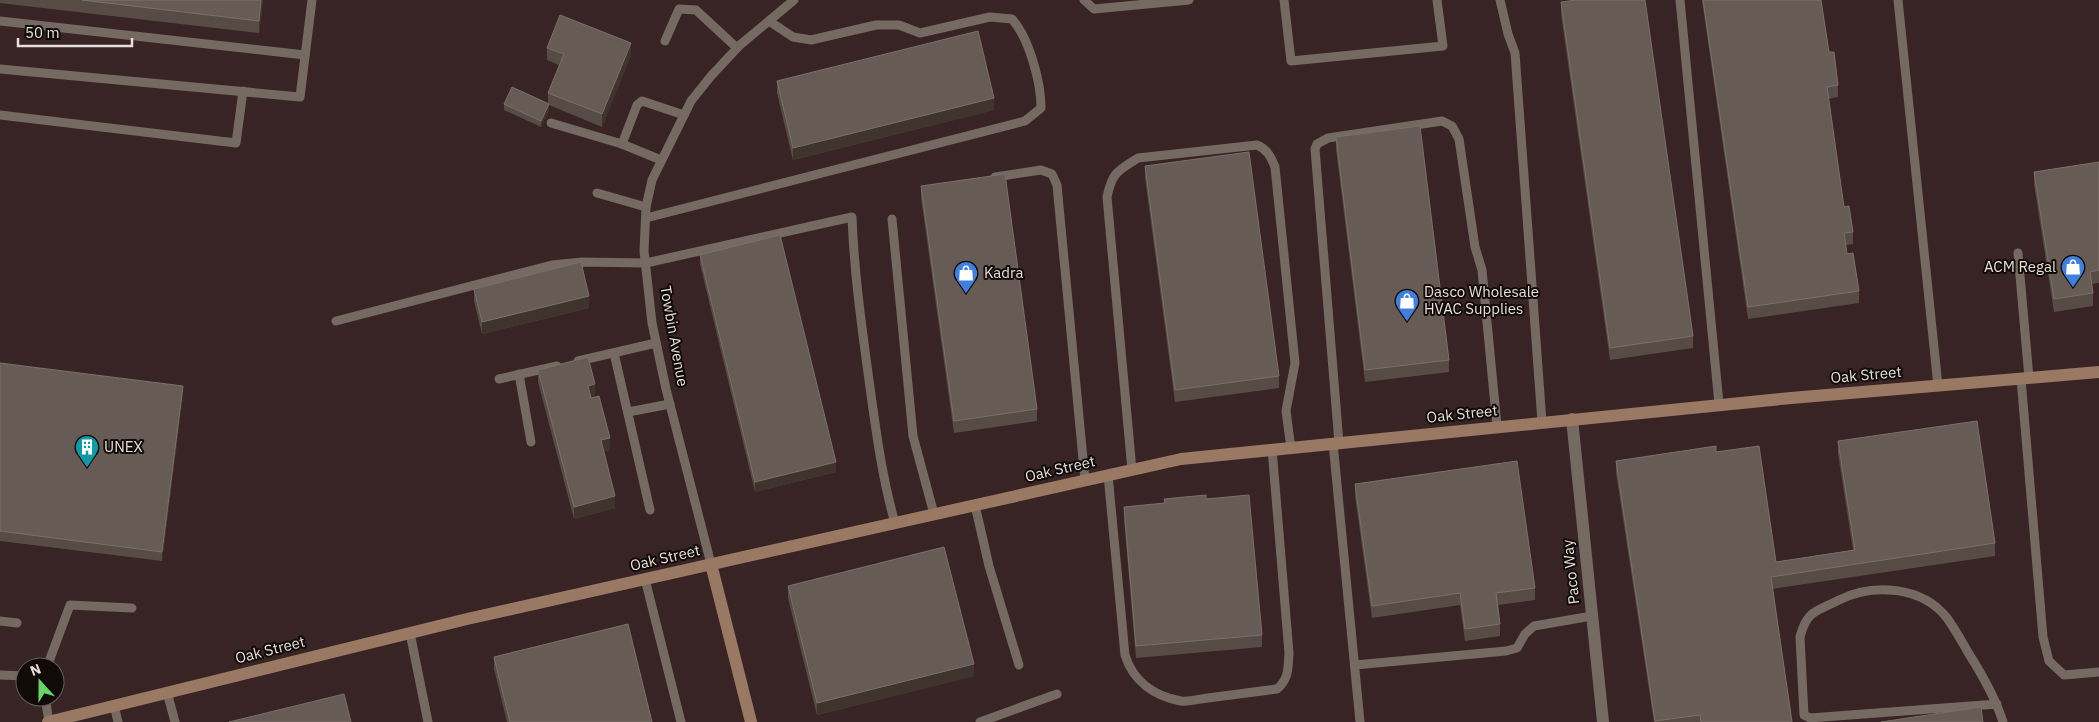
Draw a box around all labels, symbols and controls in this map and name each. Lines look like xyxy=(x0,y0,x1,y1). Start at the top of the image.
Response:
scale bar xyxy=(18,15,131,47)
text: 50 m xyxy=(25,23,60,42)
shop icon: ACM Regal xyxy=(2060,254,2086,288)
place label: ACM Regal xyxy=(1984,257,2056,276)
shop icon: Kadra xyxy=(953,260,979,294)
place label: Kadra xyxy=(984,263,1023,282)
place label: Dasco Wholesale HVAC Supplies xyxy=(1424,282,1539,318)
street label: Towbin Avenue xyxy=(656,284,693,388)
shop icon: Dasco Wholesale HVAC Supplies xyxy=(1394,288,1420,322)
street label: Oak Street xyxy=(1830,362,1902,387)
street label: Oak Street xyxy=(1426,400,1498,427)
building icon: UNEX xyxy=(74,434,100,468)
place label: UNEX xyxy=(104,437,143,456)
street label: Oak Street xyxy=(1023,451,1097,486)
street label: Paco Way xyxy=(1558,538,1583,605)
street label: Oak Street xyxy=(628,540,702,575)
street label: Oak Street xyxy=(233,632,307,667)
north arrow xyxy=(15,657,65,707)
text: N xyxy=(27,660,43,680)

